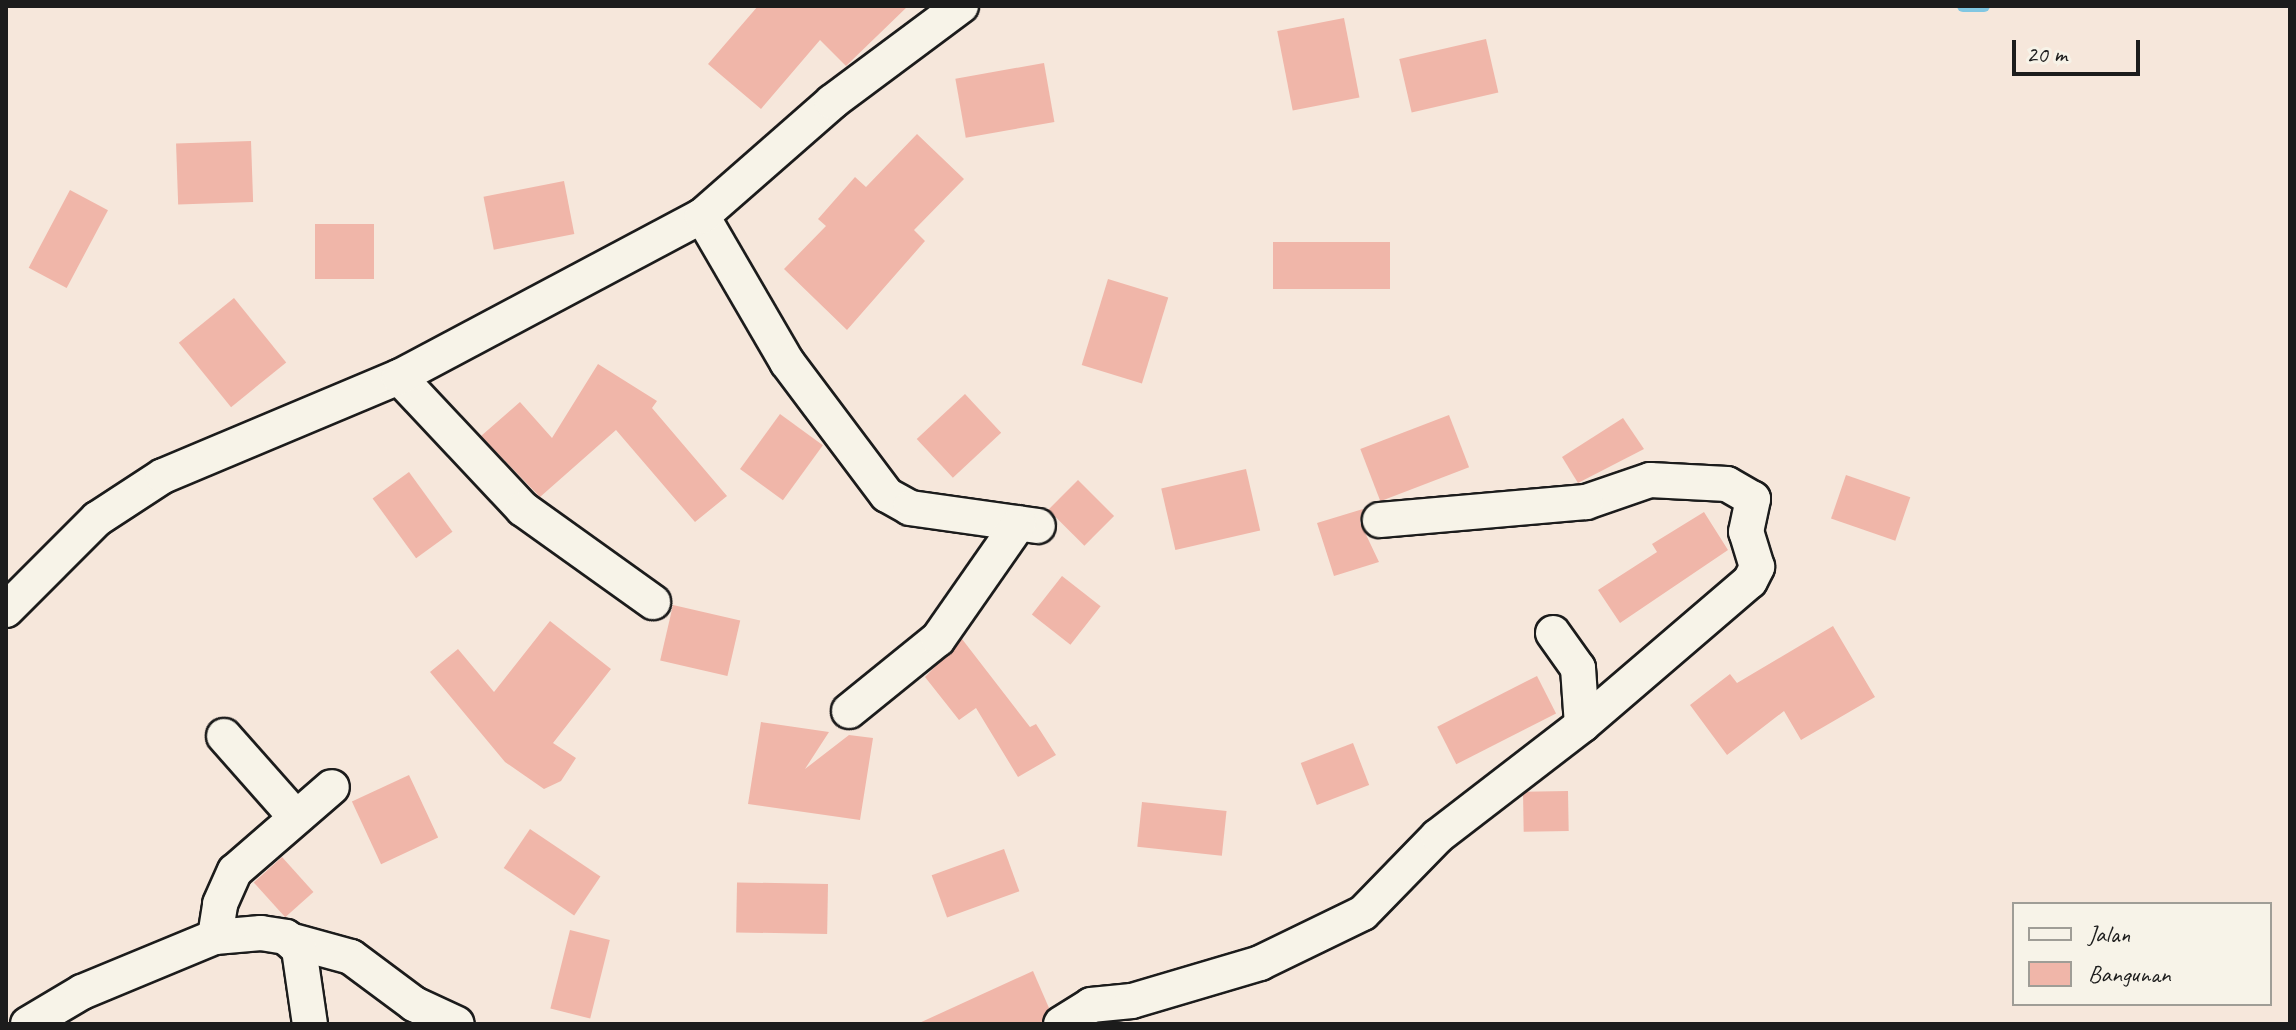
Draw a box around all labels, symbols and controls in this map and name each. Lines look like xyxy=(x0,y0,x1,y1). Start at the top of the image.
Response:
scale bar xyxy=(2016,24,2144,74)
text: 20 m xyxy=(2026,39,2067,69)
legend xyxy=(2012,902,2272,1006)
text: Jalan xyxy=(2088,919,2130,949)
text: Bangunan xyxy=(2088,959,2171,989)

